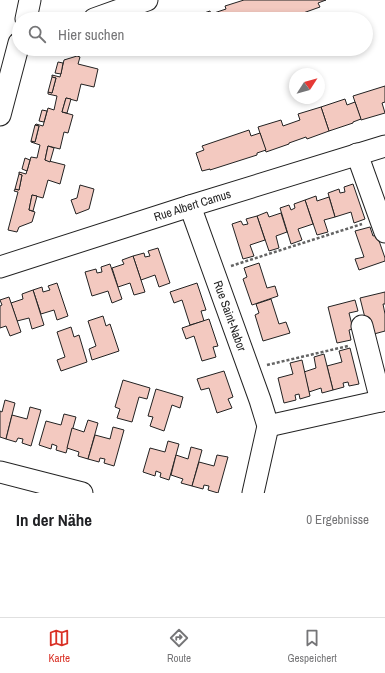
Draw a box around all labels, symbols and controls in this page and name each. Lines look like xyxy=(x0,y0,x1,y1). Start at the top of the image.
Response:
search box xyxy=(12,12,373,56)
icon: search xyxy=(26,23,48,45)
text: Hier suchen xyxy=(58,24,124,45)
north arrow xyxy=(289,68,325,104)
street label: Rue Albert Camus xyxy=(152,186,233,225)
street label: Rue Saint-Nabor xyxy=(210,279,250,354)
text: In der Nähe xyxy=(16,508,92,531)
text: 0 Ergebnisse xyxy=(306,511,369,528)
tab: Karte xyxy=(48,627,70,665)
tab: Route xyxy=(167,627,191,665)
tab: Gespeichert xyxy=(288,627,337,665)

